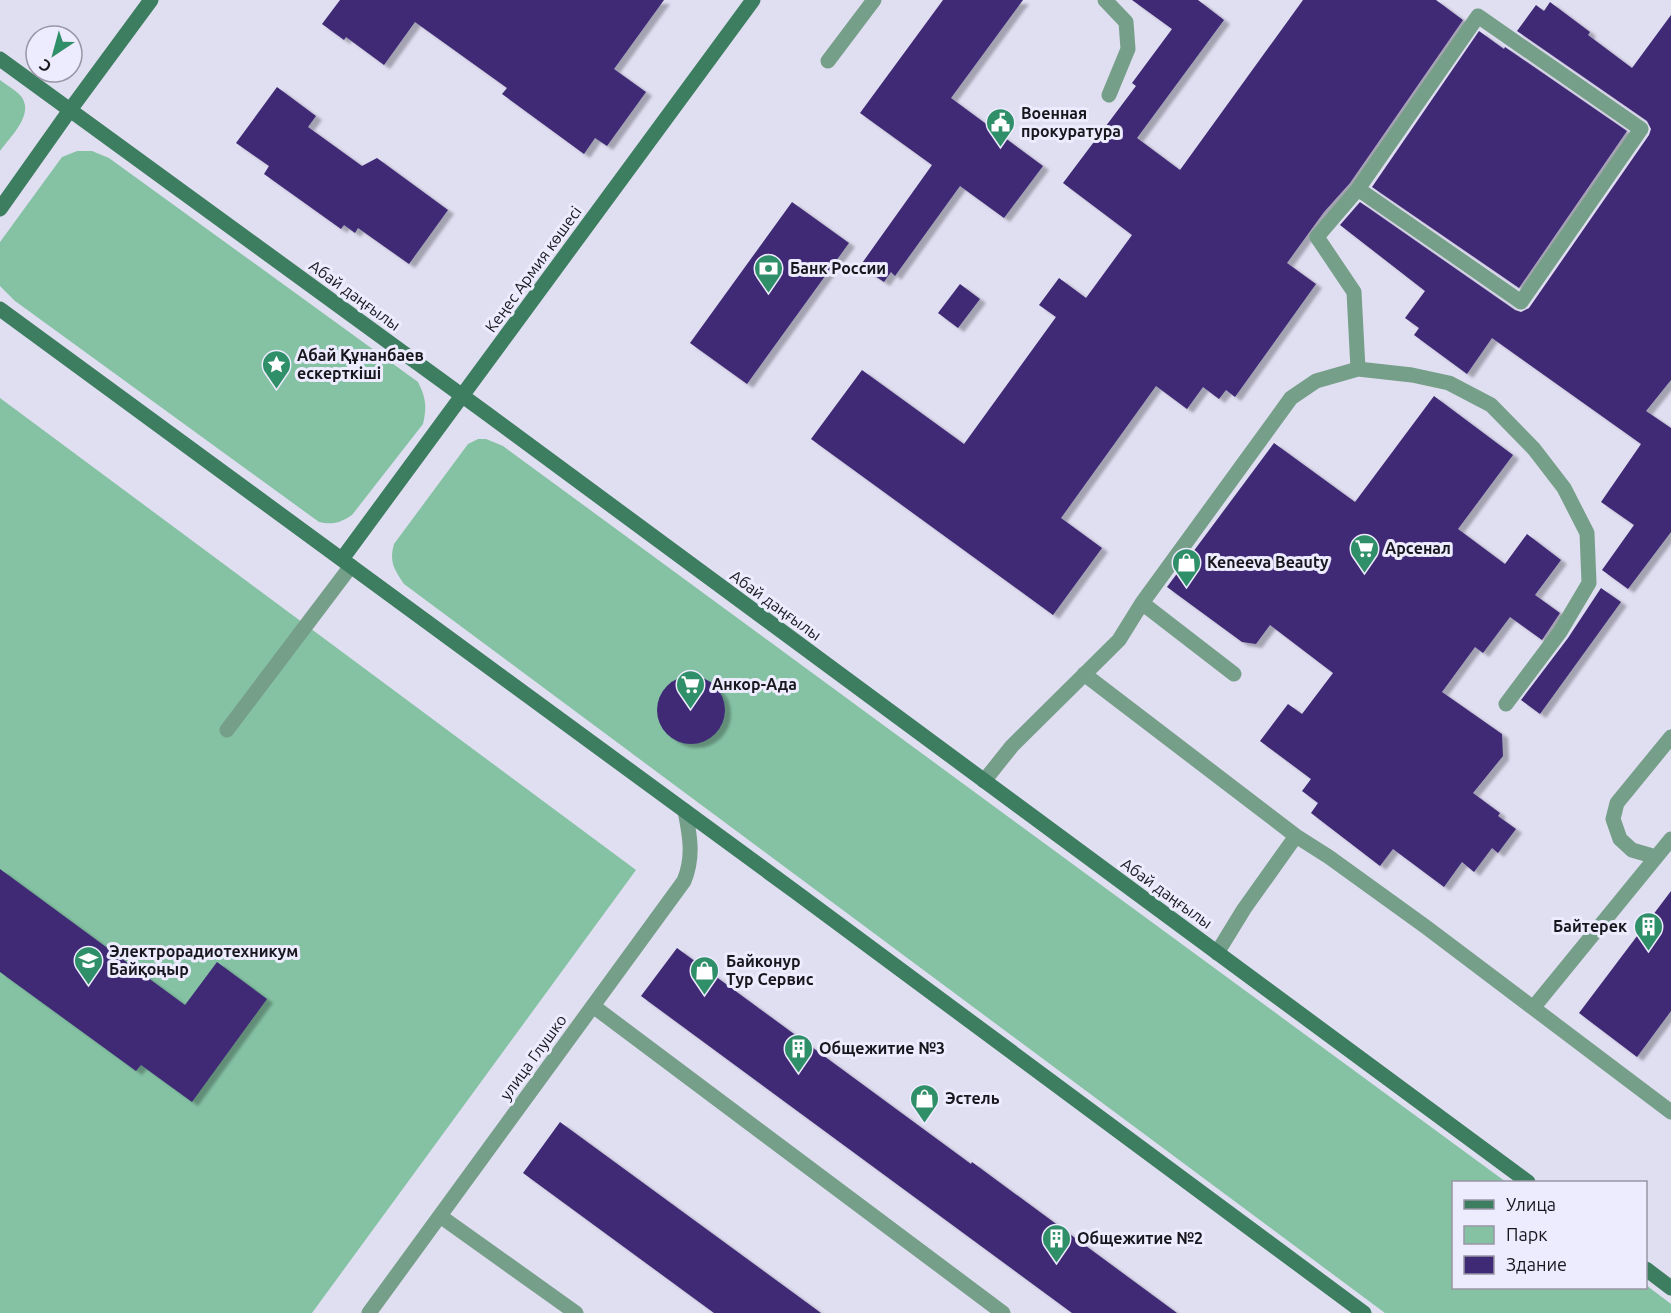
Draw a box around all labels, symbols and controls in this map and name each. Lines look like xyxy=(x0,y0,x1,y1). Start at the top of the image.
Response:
north arrow xyxy=(24,24,84,84)
text: С xyxy=(36,56,55,76)
place label: Военная прокуратура xyxy=(1021,104,1121,140)
public building icon: Военная прокуратура xyxy=(984,106,1016,148)
street label: Кеңес Армия көшесі xyxy=(481,202,585,336)
bank icon: Банк России xyxy=(753,252,785,294)
street label: Абай даңғылы xyxy=(306,256,404,334)
place label: Банк России xyxy=(790,259,886,277)
place label: Абай Құнанбаев ескерткіші xyxy=(297,346,424,382)
place icon: Абай Құнанбаев ескерткіші xyxy=(260,348,292,390)
supermarket icon: Арсенал xyxy=(1348,532,1380,574)
place label: Арсенал xyxy=(1385,539,1451,557)
shop icon: Keneeva Beauty xyxy=(1170,546,1202,588)
place label: Keneeva Beauty xyxy=(1207,553,1329,571)
street label: Абай даңғылы xyxy=(727,566,825,644)
supermarket icon: Анкор-Ада xyxy=(675,668,707,710)
place label: Анкор-Ада xyxy=(712,675,797,693)
street label: Абай даңғылы xyxy=(1118,854,1216,932)
building icon: Байтерек xyxy=(1632,910,1664,952)
place label: Байтерек xyxy=(1553,917,1627,935)
place label: Электрорадиотехникум Байқоңыр xyxy=(109,942,298,978)
school or university icon: Электрорадиотехникум Байқоңыр xyxy=(72,944,104,986)
place label: Байконур Тур Сервис xyxy=(726,952,814,988)
shop icon: Байконур Тур Сервис xyxy=(689,954,721,996)
street label: улица Глушко xyxy=(496,1011,570,1103)
building icon: Общежитие №3 xyxy=(782,1032,814,1074)
place label: Общежитие №3 xyxy=(819,1039,945,1057)
shop icon: Эстель xyxy=(908,1082,940,1124)
place label: Эстель xyxy=(945,1089,1000,1107)
legend xyxy=(1452,1181,1647,1289)
text: Улица xyxy=(1506,1194,1556,1214)
building icon: Общежитие №2 xyxy=(1040,1222,1072,1264)
text: Парк xyxy=(1506,1224,1547,1244)
place label: Общежитие №2 xyxy=(1077,1229,1203,1247)
text: Здание xyxy=(1506,1254,1567,1274)

